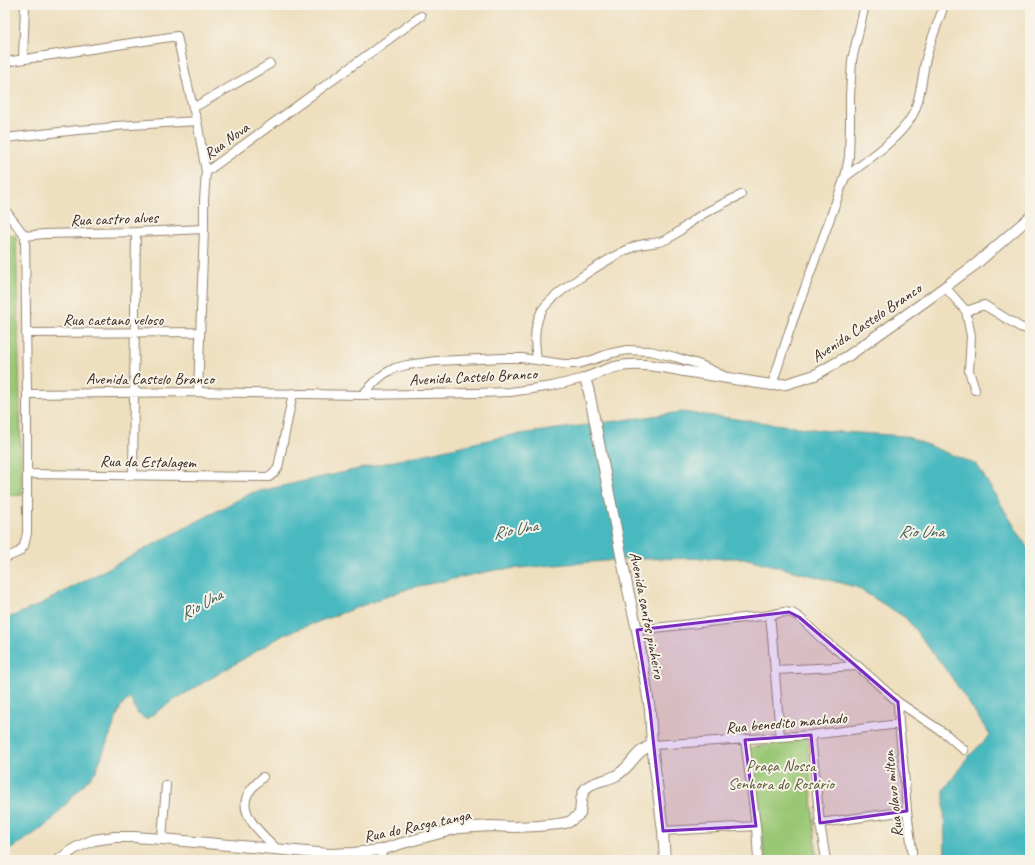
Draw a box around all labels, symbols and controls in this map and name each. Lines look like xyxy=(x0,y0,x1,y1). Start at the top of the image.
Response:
street label: Rua Nova xyxy=(200,117,254,164)
street label: Rua castro alves xyxy=(70,207,160,231)
street label: Avenida Castelo Branco xyxy=(808,277,927,367)
street label: Rua caetano veloso xyxy=(63,310,164,330)
street label: Avenida Castelo Branco xyxy=(409,364,540,390)
street label: Avenida Castelo Branco xyxy=(86,369,216,389)
street label: Rua da Estalagem xyxy=(100,451,197,473)
water label: Rio Una xyxy=(491,514,541,544)
water label: Rio Una xyxy=(898,521,946,542)
street label: Avenida santos pinheiro xyxy=(625,550,669,682)
water label: Rio Una xyxy=(176,583,228,625)
street label: Rua benedito machado xyxy=(725,708,849,738)
street label: Rua olavo milton xyxy=(878,749,908,838)
park label: Praça Nossa Senhora do Rosário xyxy=(728,756,836,794)
street label: Rua do Rasga tanga xyxy=(362,805,473,847)

